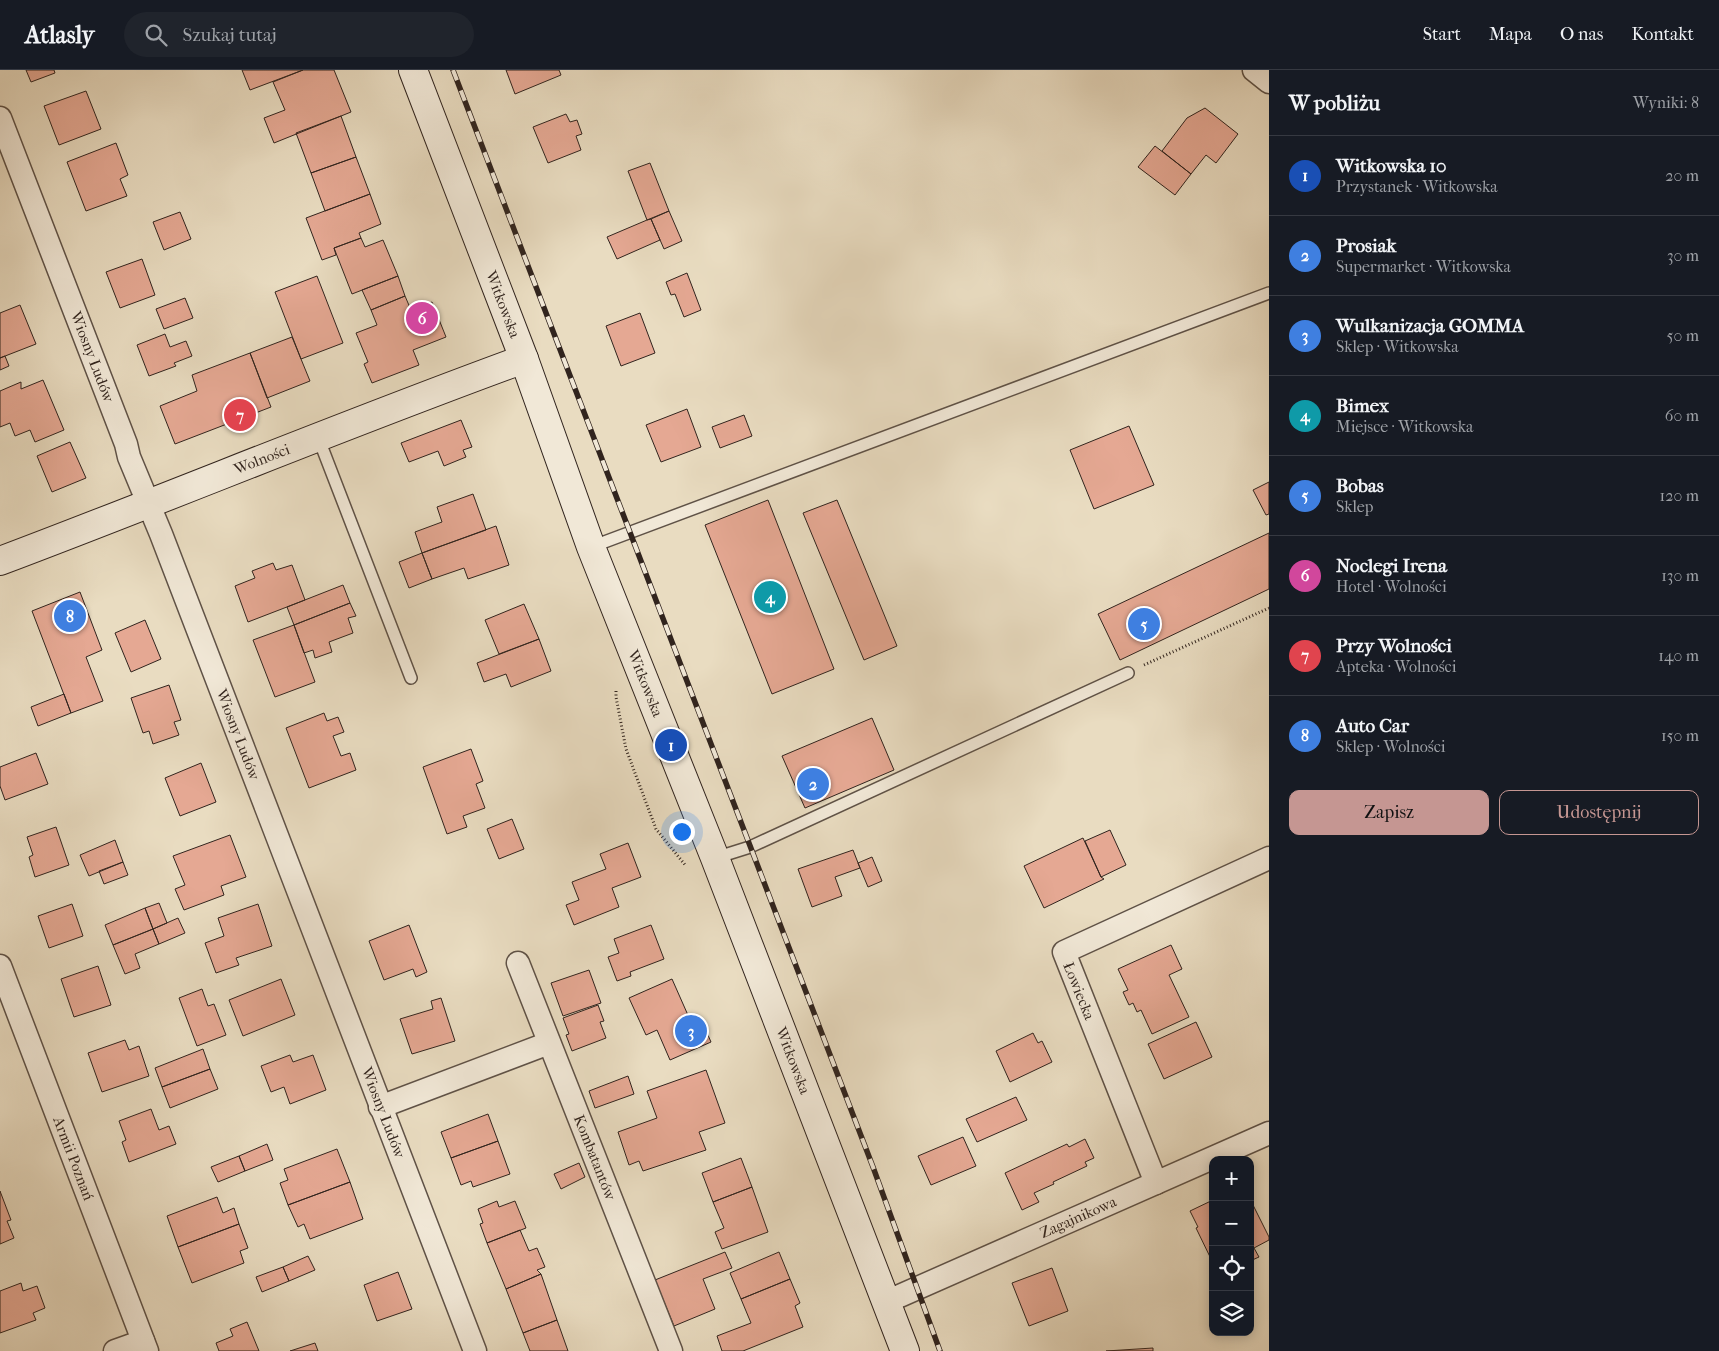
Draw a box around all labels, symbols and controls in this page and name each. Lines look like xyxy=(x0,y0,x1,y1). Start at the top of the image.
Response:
search box xyxy=(124,12,474,57)
text: Atlasly xyxy=(25,21,94,49)
icon: search xyxy=(142,21,170,49)
text: Szukaj tutaj xyxy=(182,24,277,46)
text: Start xyxy=(1423,24,1461,45)
text: Mapa xyxy=(1489,24,1532,45)
text: O nas xyxy=(1560,24,1603,45)
text: Kontakt xyxy=(1631,24,1694,45)
text: W pobliżu xyxy=(1289,91,1380,115)
text: Wyniki: 8 xyxy=(1633,93,1699,112)
text: Witkowska 10 xyxy=(1336,155,1446,177)
text: 1 xyxy=(1302,166,1308,185)
text: 20 m xyxy=(1665,166,1699,185)
text: Przystanek · Witkowska xyxy=(1336,177,1498,196)
text: Prosiak xyxy=(1336,235,1396,257)
text: 2 xyxy=(1301,246,1309,265)
text: 30 m xyxy=(1667,246,1699,265)
text: Supermarket · Witkowska xyxy=(1336,257,1511,276)
street label: Witkowska xyxy=(482,267,524,341)
pin: 6 xyxy=(406,299,438,337)
street label: Wiosny Ludów xyxy=(66,308,118,405)
text: Wulkanizacja GOMMA xyxy=(1336,315,1524,337)
text: 3 xyxy=(1302,326,1308,345)
text: 50 m xyxy=(1667,326,1699,345)
text: Sklep · Witkowska xyxy=(1336,337,1459,356)
text: Bimex xyxy=(1336,395,1389,417)
pin: 7 xyxy=(224,396,256,434)
text: 4 xyxy=(1300,406,1310,425)
text: 60 m xyxy=(1665,406,1699,425)
text: Miejsce · Witkowska xyxy=(1336,417,1473,436)
street label: Wolności xyxy=(231,440,293,479)
text: Bobas xyxy=(1336,475,1384,497)
text: 5 xyxy=(1302,486,1308,505)
text: 120 m xyxy=(1660,486,1699,505)
text: Sklep xyxy=(1336,497,1373,516)
text: Noclegi Irena xyxy=(1336,555,1447,577)
text: 6 xyxy=(1301,566,1309,585)
text: 130 m xyxy=(1661,566,1699,585)
text: Hotel · Wolności xyxy=(1336,577,1447,596)
pin: 4 xyxy=(754,578,786,616)
pin: 8 xyxy=(54,597,86,635)
pin: 5 xyxy=(1128,605,1160,643)
text: Przy Wolności xyxy=(1336,635,1452,657)
street label: Witkowska xyxy=(624,646,667,720)
text: 7 xyxy=(1301,646,1309,665)
text: 140 m xyxy=(1658,646,1699,665)
text: Apteka · Wolności xyxy=(1336,657,1456,676)
street label: Wiosny Ludów xyxy=(212,686,264,783)
text: Auto Car xyxy=(1336,715,1409,737)
pin: 1 xyxy=(655,726,687,764)
text: 8 xyxy=(1301,726,1309,745)
text: 150 m xyxy=(1661,726,1699,745)
text: Sklep · Wolności xyxy=(1336,737,1446,756)
pin: 2 xyxy=(797,765,829,803)
button: Zapisz xyxy=(1289,790,1489,835)
button: Udostępnij xyxy=(1499,790,1699,835)
your location xyxy=(669,819,695,845)
street label: Łowiecka xyxy=(1059,960,1099,1023)
pin: 3 xyxy=(675,1012,707,1050)
street label: Witkowska xyxy=(772,1023,814,1098)
street label: Wiosny Ludów xyxy=(357,1064,409,1161)
street label: Kombatantów xyxy=(570,1112,620,1203)
street label: Armii Poznań xyxy=(49,1113,98,1203)
map controls xyxy=(1209,1156,1254,1336)
button: + xyxy=(1209,1156,1254,1201)
street label: Zagajnikowa xyxy=(1037,1192,1120,1242)
button: − xyxy=(1209,1201,1254,1246)
button: locate xyxy=(1209,1246,1254,1291)
button: layers xyxy=(1209,1291,1254,1336)

